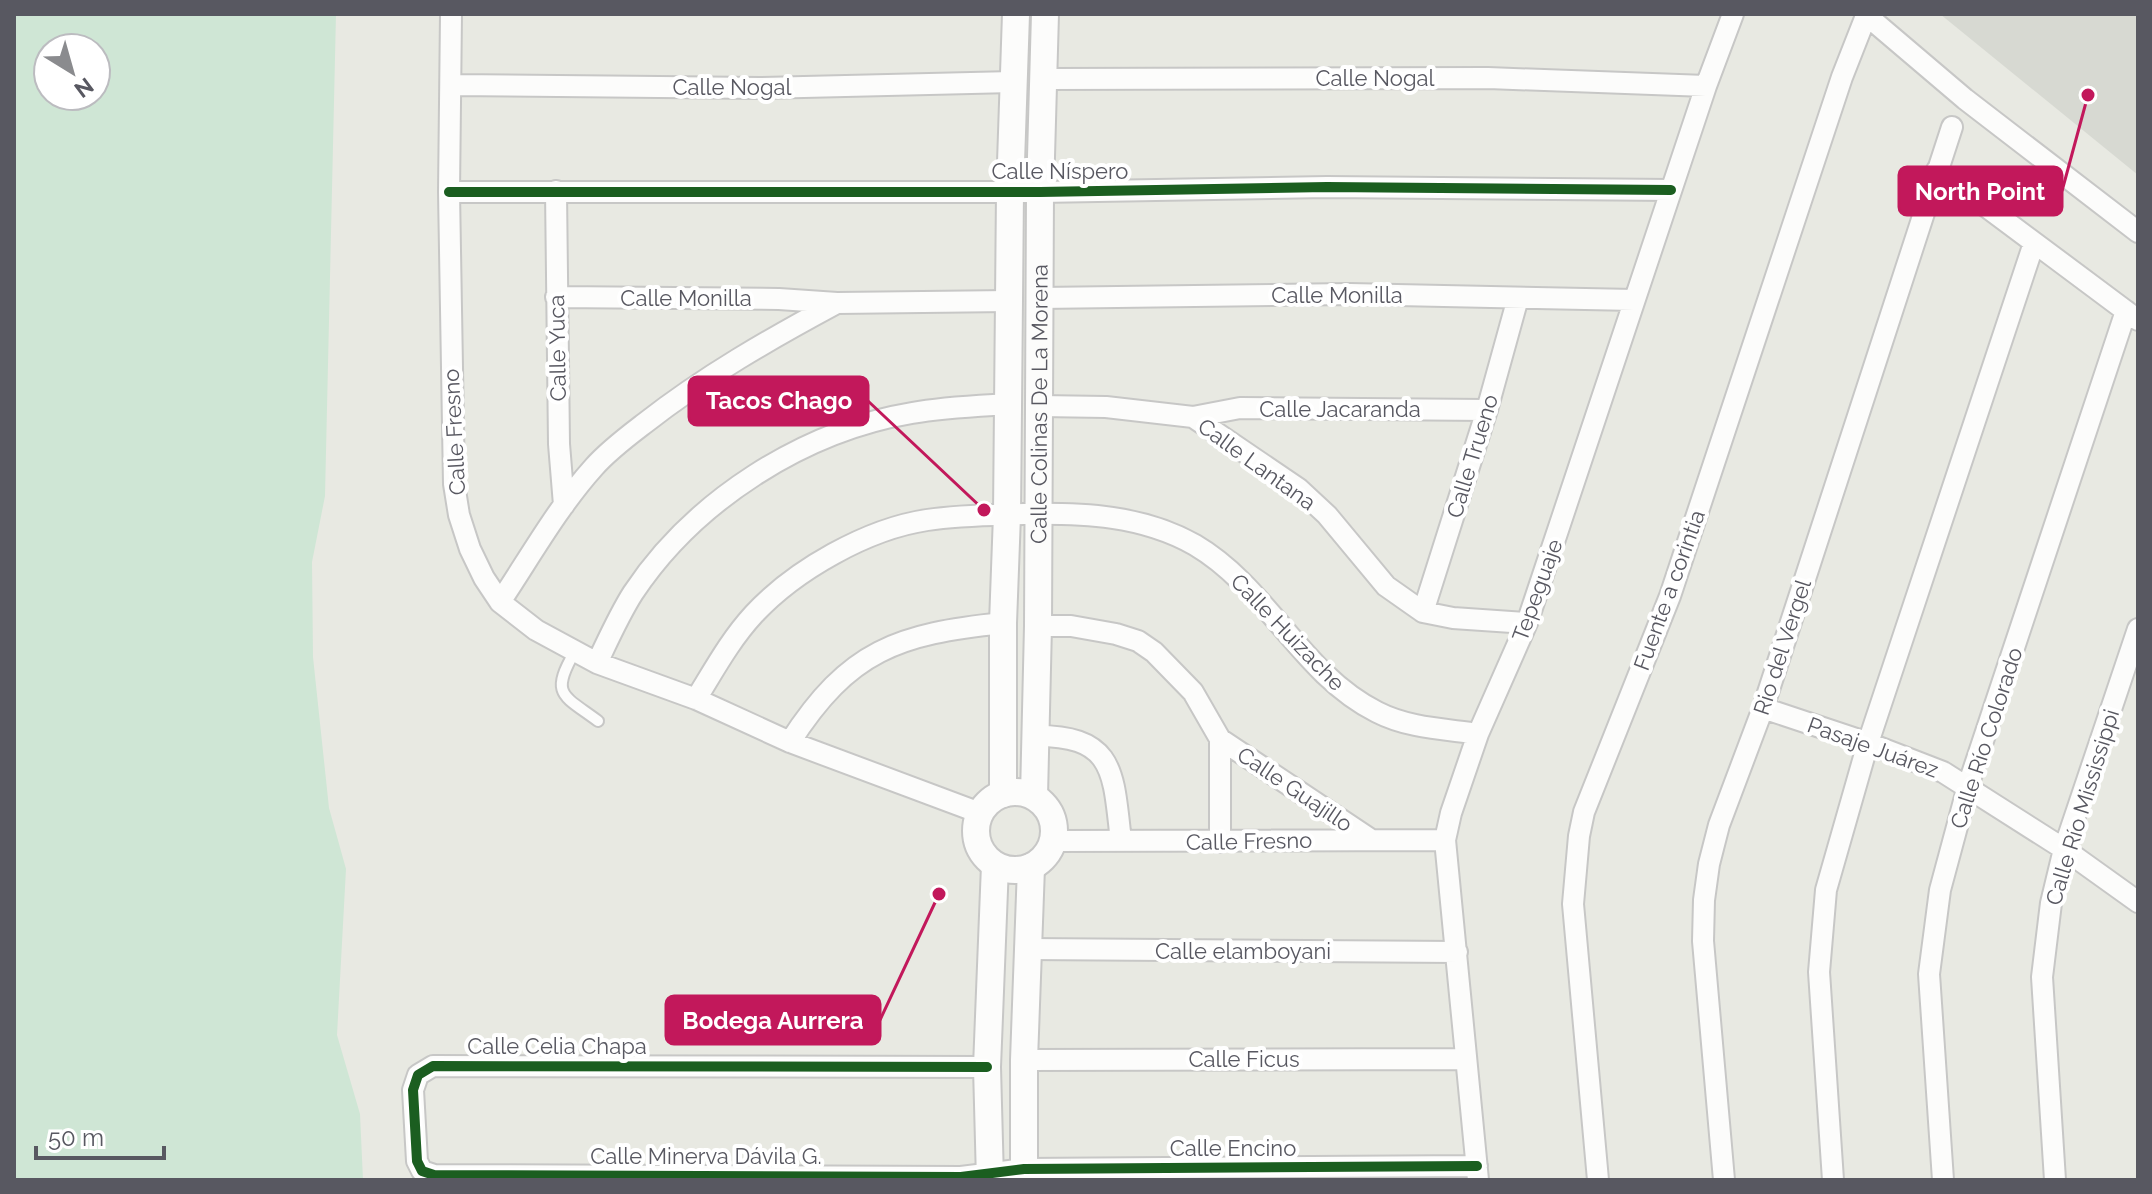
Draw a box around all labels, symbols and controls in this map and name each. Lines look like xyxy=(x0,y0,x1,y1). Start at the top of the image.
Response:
north arrow xyxy=(32,32,112,112)
street label: Calle Nogal xyxy=(1315,65,1435,91)
text: N xyxy=(70,73,99,103)
street label: Calle Nogal xyxy=(672,74,792,100)
street label: Calle Níspero xyxy=(992,158,1128,184)
callout: North Point xyxy=(1899,167,2062,215)
text: North Point xyxy=(1915,177,2045,206)
street label: Calle Colinas De La Morena xyxy=(1025,264,1053,544)
street label: Calle Monilla xyxy=(1271,282,1403,308)
street label: Calle Monilla xyxy=(620,285,752,311)
street label: Calle Yuca xyxy=(543,294,571,402)
street label: Calle Fresno xyxy=(438,368,470,496)
callout: Tacos Chago xyxy=(689,377,868,425)
text: Tacos Chago xyxy=(706,386,852,415)
street label: Calle Trueno xyxy=(1441,391,1503,521)
street label: Calle Jacaranda xyxy=(1259,396,1421,422)
street label: Calle Lantana xyxy=(1193,413,1321,515)
street label: Fuente a corintia xyxy=(1628,506,1710,674)
street label: Tepeguaje xyxy=(1507,535,1568,645)
street label: Calle Huizache xyxy=(1226,568,1350,696)
street label: Rio del Vergel xyxy=(1748,576,1816,718)
street label: Calle Río Colorado xyxy=(1944,644,2028,832)
street label: Calle Río Mississippi xyxy=(2040,706,2124,908)
street label: Pasaje Juárez xyxy=(1804,711,1942,783)
street label: Calle Guajillo xyxy=(1233,741,1357,837)
street label: Calle Fresno xyxy=(1186,827,1312,855)
street label: Calle elamboyani xyxy=(1155,938,1331,964)
callout: Bodega Aurrera xyxy=(666,996,880,1044)
text: Bodega Aurrera xyxy=(682,1006,864,1035)
street label: Calle Celia Chapa xyxy=(467,1033,647,1059)
street label: Calle Ficus xyxy=(1188,1046,1300,1072)
scale bar xyxy=(36,1110,164,1160)
text: 50 m xyxy=(48,1123,104,1152)
street label: Calle Encino xyxy=(1170,1135,1296,1161)
street label: Calle Minerva Dávila G. xyxy=(590,1143,822,1169)

